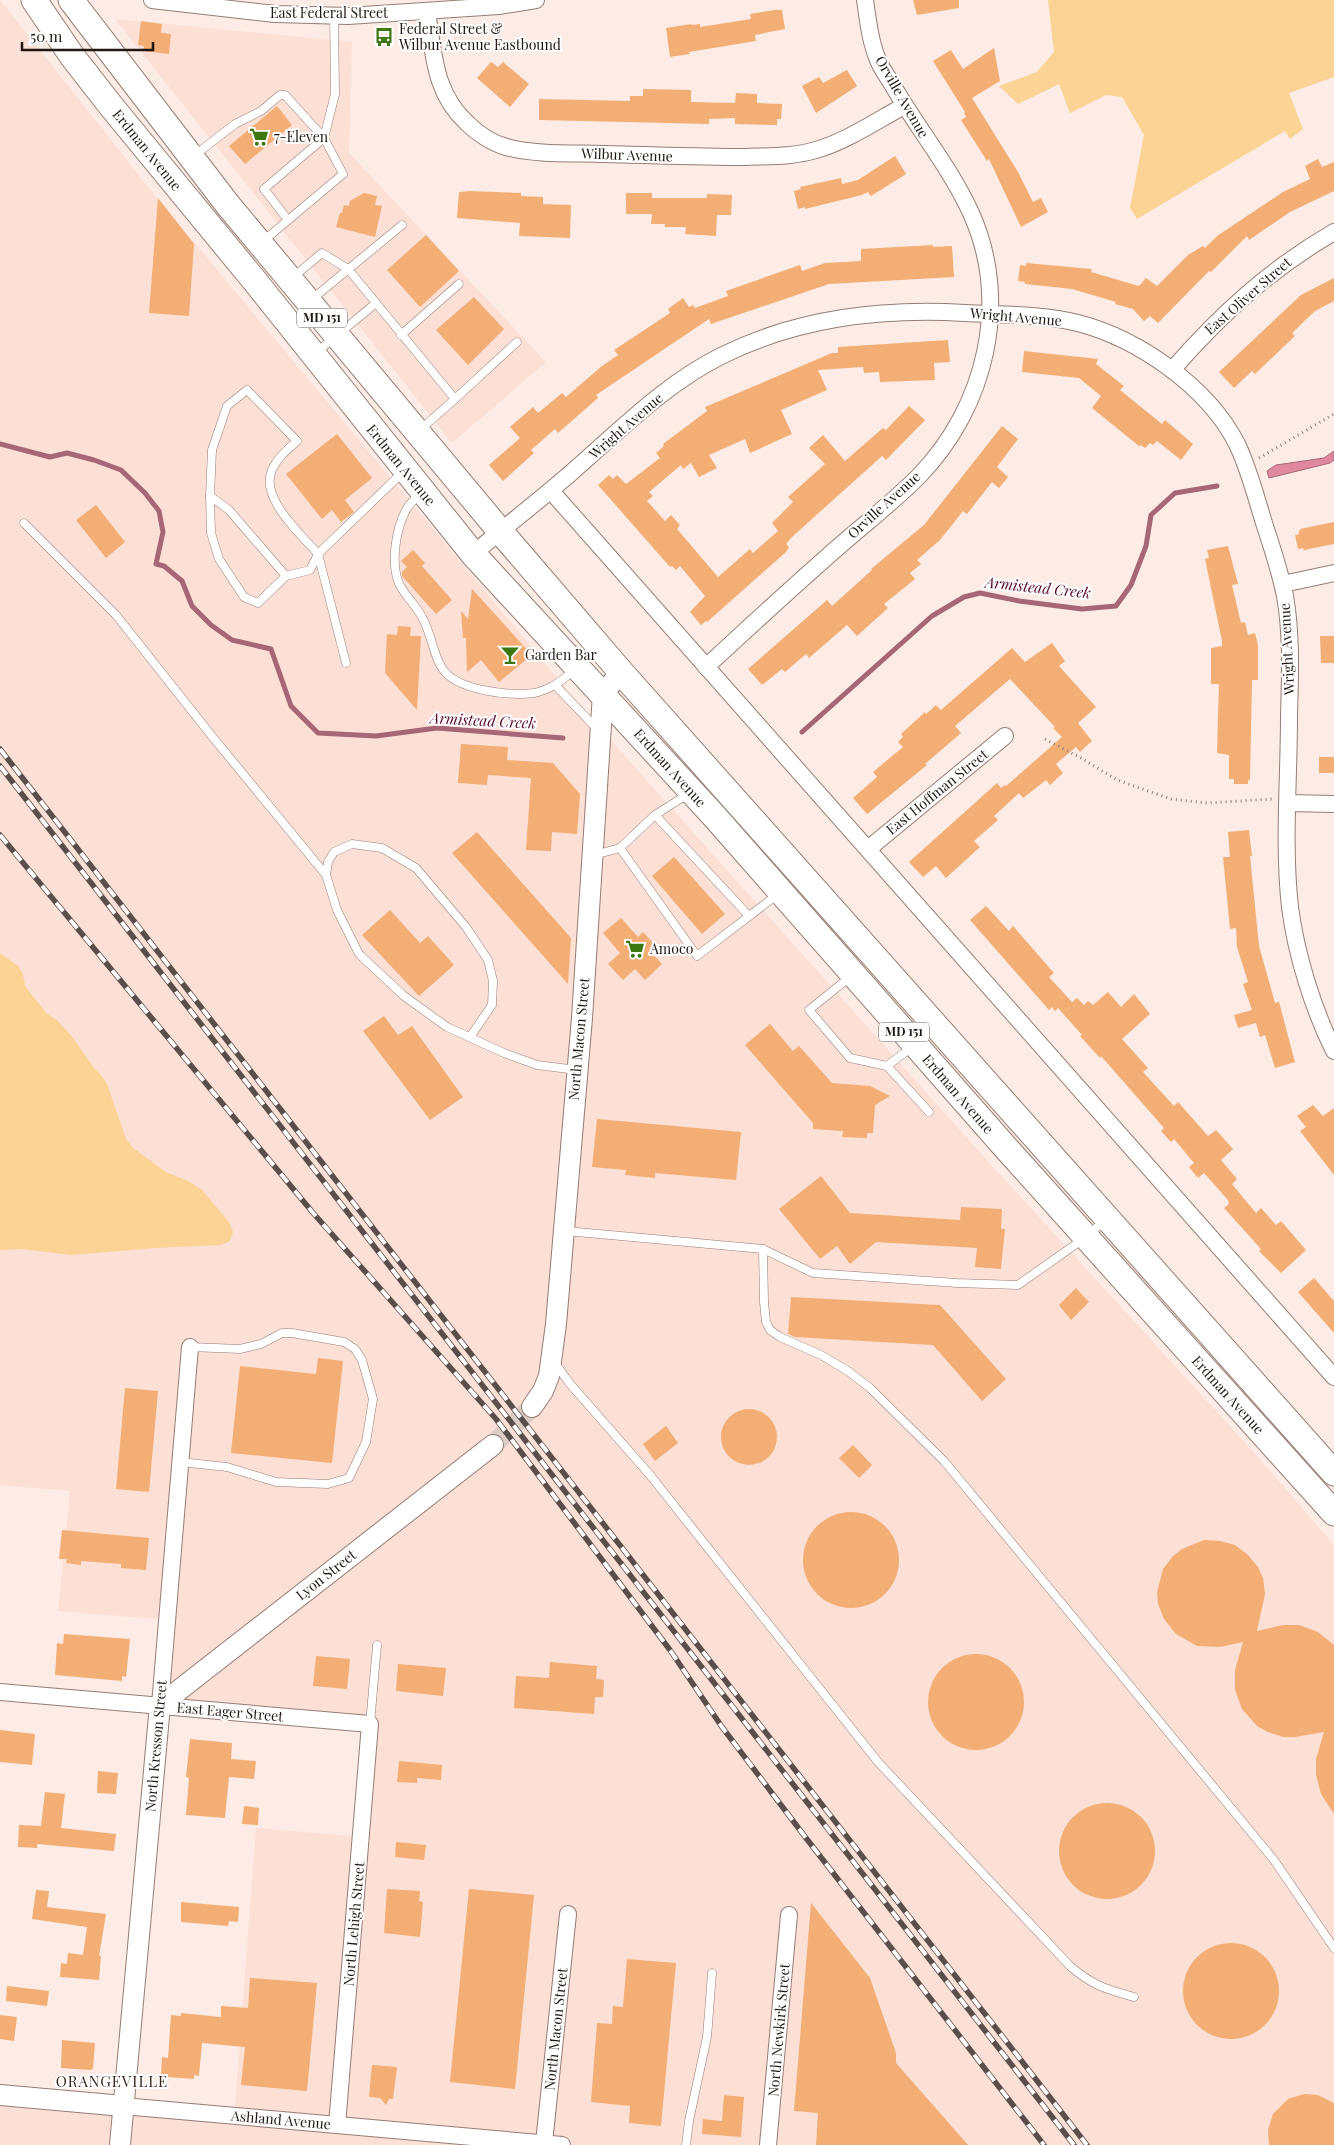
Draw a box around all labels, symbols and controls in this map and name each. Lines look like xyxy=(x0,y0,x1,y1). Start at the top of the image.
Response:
street label: East Federal Street xyxy=(270,3,389,22)
place label: Federal Street & Wilbur Avenue Eastbound xyxy=(398,19,561,54)
scale bar xyxy=(22,20,154,52)
text: 50 m xyxy=(30,26,63,46)
bus stop icon: Federal Street & Wilbur Avenue Eastbound xyxy=(373,26,395,48)
street label: Orville Avenue xyxy=(871,52,934,141)
street label: Erdman Avenue xyxy=(109,105,186,194)
supermarket icon: 7-Eleven xyxy=(248,126,270,148)
place label: 7-Eleven xyxy=(274,127,329,146)
street label: Wilbur Avenue xyxy=(580,143,673,166)
street label: East Oliver Street xyxy=(1200,252,1296,339)
street label: Wright Avenue xyxy=(968,303,1063,330)
road number: MD 151 xyxy=(297,308,347,328)
street label: Wright Avenue xyxy=(584,388,667,464)
street label: Erdman Avenue xyxy=(363,420,440,509)
street label: Orville Avenue xyxy=(843,467,924,542)
water label: Armistead Creek xyxy=(982,571,1092,603)
street label: Wright Avenue xyxy=(1275,603,1298,696)
bar icon: Garden Bar xyxy=(499,644,521,666)
place label: Garden Bar xyxy=(525,645,597,664)
water label: Armistead Creek xyxy=(428,707,537,733)
street label: Erdman Avenue xyxy=(630,724,711,811)
street label: East Hoffman Street xyxy=(882,744,992,839)
supermarket icon: Amoco xyxy=(624,938,646,960)
place label: Amoco xyxy=(649,939,694,958)
street label: North Macon Street xyxy=(564,976,593,1101)
road number: MD 151 xyxy=(879,1022,929,1042)
street label: Erdman Avenue xyxy=(919,1050,998,1137)
street label: Erdman Avenue xyxy=(1188,1351,1269,1438)
street label: Lyon Street xyxy=(292,1544,361,1604)
street label: North Kresson Street xyxy=(140,1678,171,1813)
street label: East Eager Street xyxy=(176,1697,285,1726)
street label: North Lehigh Street xyxy=(339,1860,368,1987)
street label: North Newkirk Street xyxy=(763,1962,794,2097)
street label: North Macon Street xyxy=(540,1966,571,2091)
district label: ORANGEVILLE xyxy=(56,2071,168,2091)
street label: Ashland Avenue xyxy=(229,2106,332,2133)

